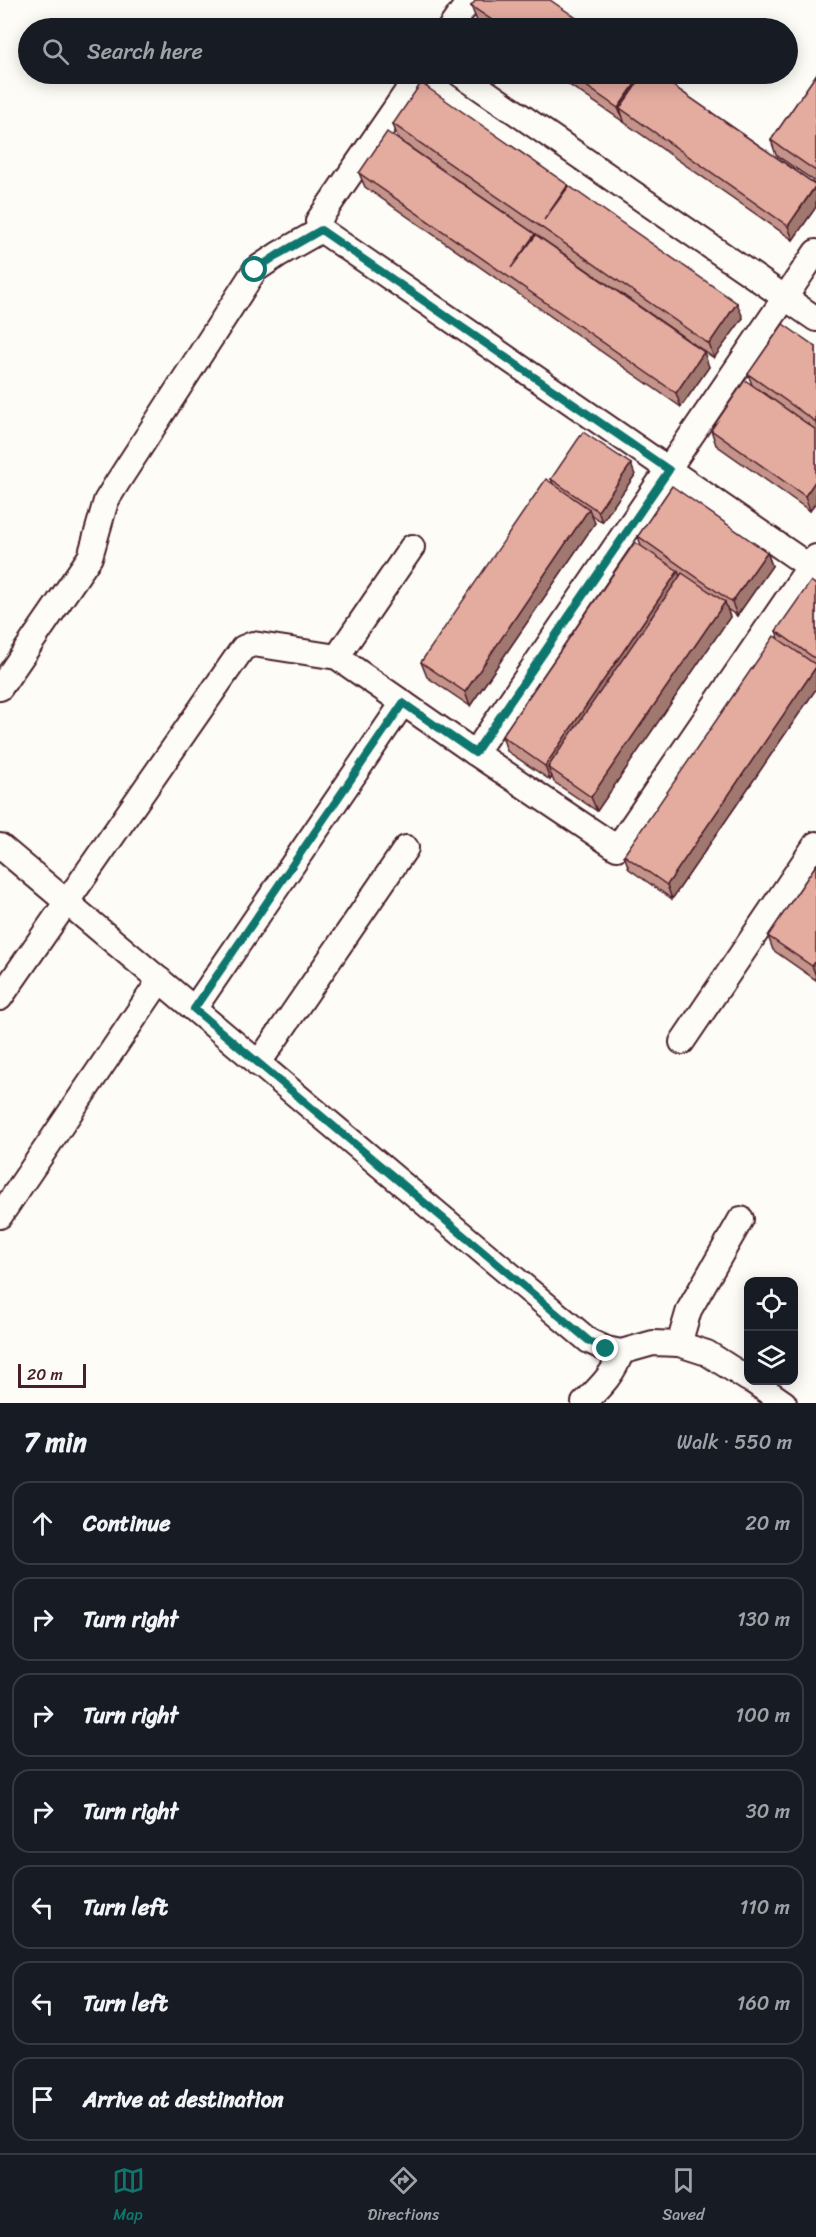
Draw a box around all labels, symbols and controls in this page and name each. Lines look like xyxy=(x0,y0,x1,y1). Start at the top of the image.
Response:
search box xyxy=(18,18,798,84)
text: Search here xyxy=(87,32,203,71)
icon: search xyxy=(39,35,72,68)
route start xyxy=(241,256,267,282)
map controls xyxy=(744,1277,798,1385)
button: locate xyxy=(744,1277,798,1331)
button: layers xyxy=(744,1331,798,1385)
route end xyxy=(592,1335,618,1361)
text: 20 m xyxy=(27,1360,63,1389)
scale bar xyxy=(18,1361,86,1388)
text: 7 min xyxy=(24,1419,87,1465)
text: Walk · 550 m xyxy=(677,1425,792,1460)
text: Continue xyxy=(83,1504,171,1543)
text: 20 m xyxy=(745,1506,790,1541)
icon: ahead xyxy=(26,1507,59,1540)
text: Turn right xyxy=(83,1600,178,1639)
text: 130 m xyxy=(737,1602,790,1637)
icon: right xyxy=(26,1603,59,1636)
text: Turn right xyxy=(83,1696,178,1735)
text: 100 m xyxy=(736,1698,790,1733)
icon: right xyxy=(26,1699,59,1732)
text: Turn right xyxy=(83,1792,178,1831)
text: 30 m xyxy=(746,1794,790,1829)
icon: right xyxy=(26,1795,59,1828)
text: Turn left xyxy=(83,1888,168,1927)
text: 110 m xyxy=(740,1890,790,1925)
icon: left xyxy=(26,1891,59,1924)
text: Turn left xyxy=(83,1984,168,2023)
text: 160 m xyxy=(737,1986,790,2021)
icon: left xyxy=(26,1987,59,2020)
text: Arrive at destination xyxy=(83,2080,284,2119)
icon: arrive xyxy=(26,2083,59,2116)
tab: Map xyxy=(112,2164,145,2229)
tab: Directions xyxy=(368,2164,439,2229)
tab: Saved xyxy=(662,2164,704,2229)

